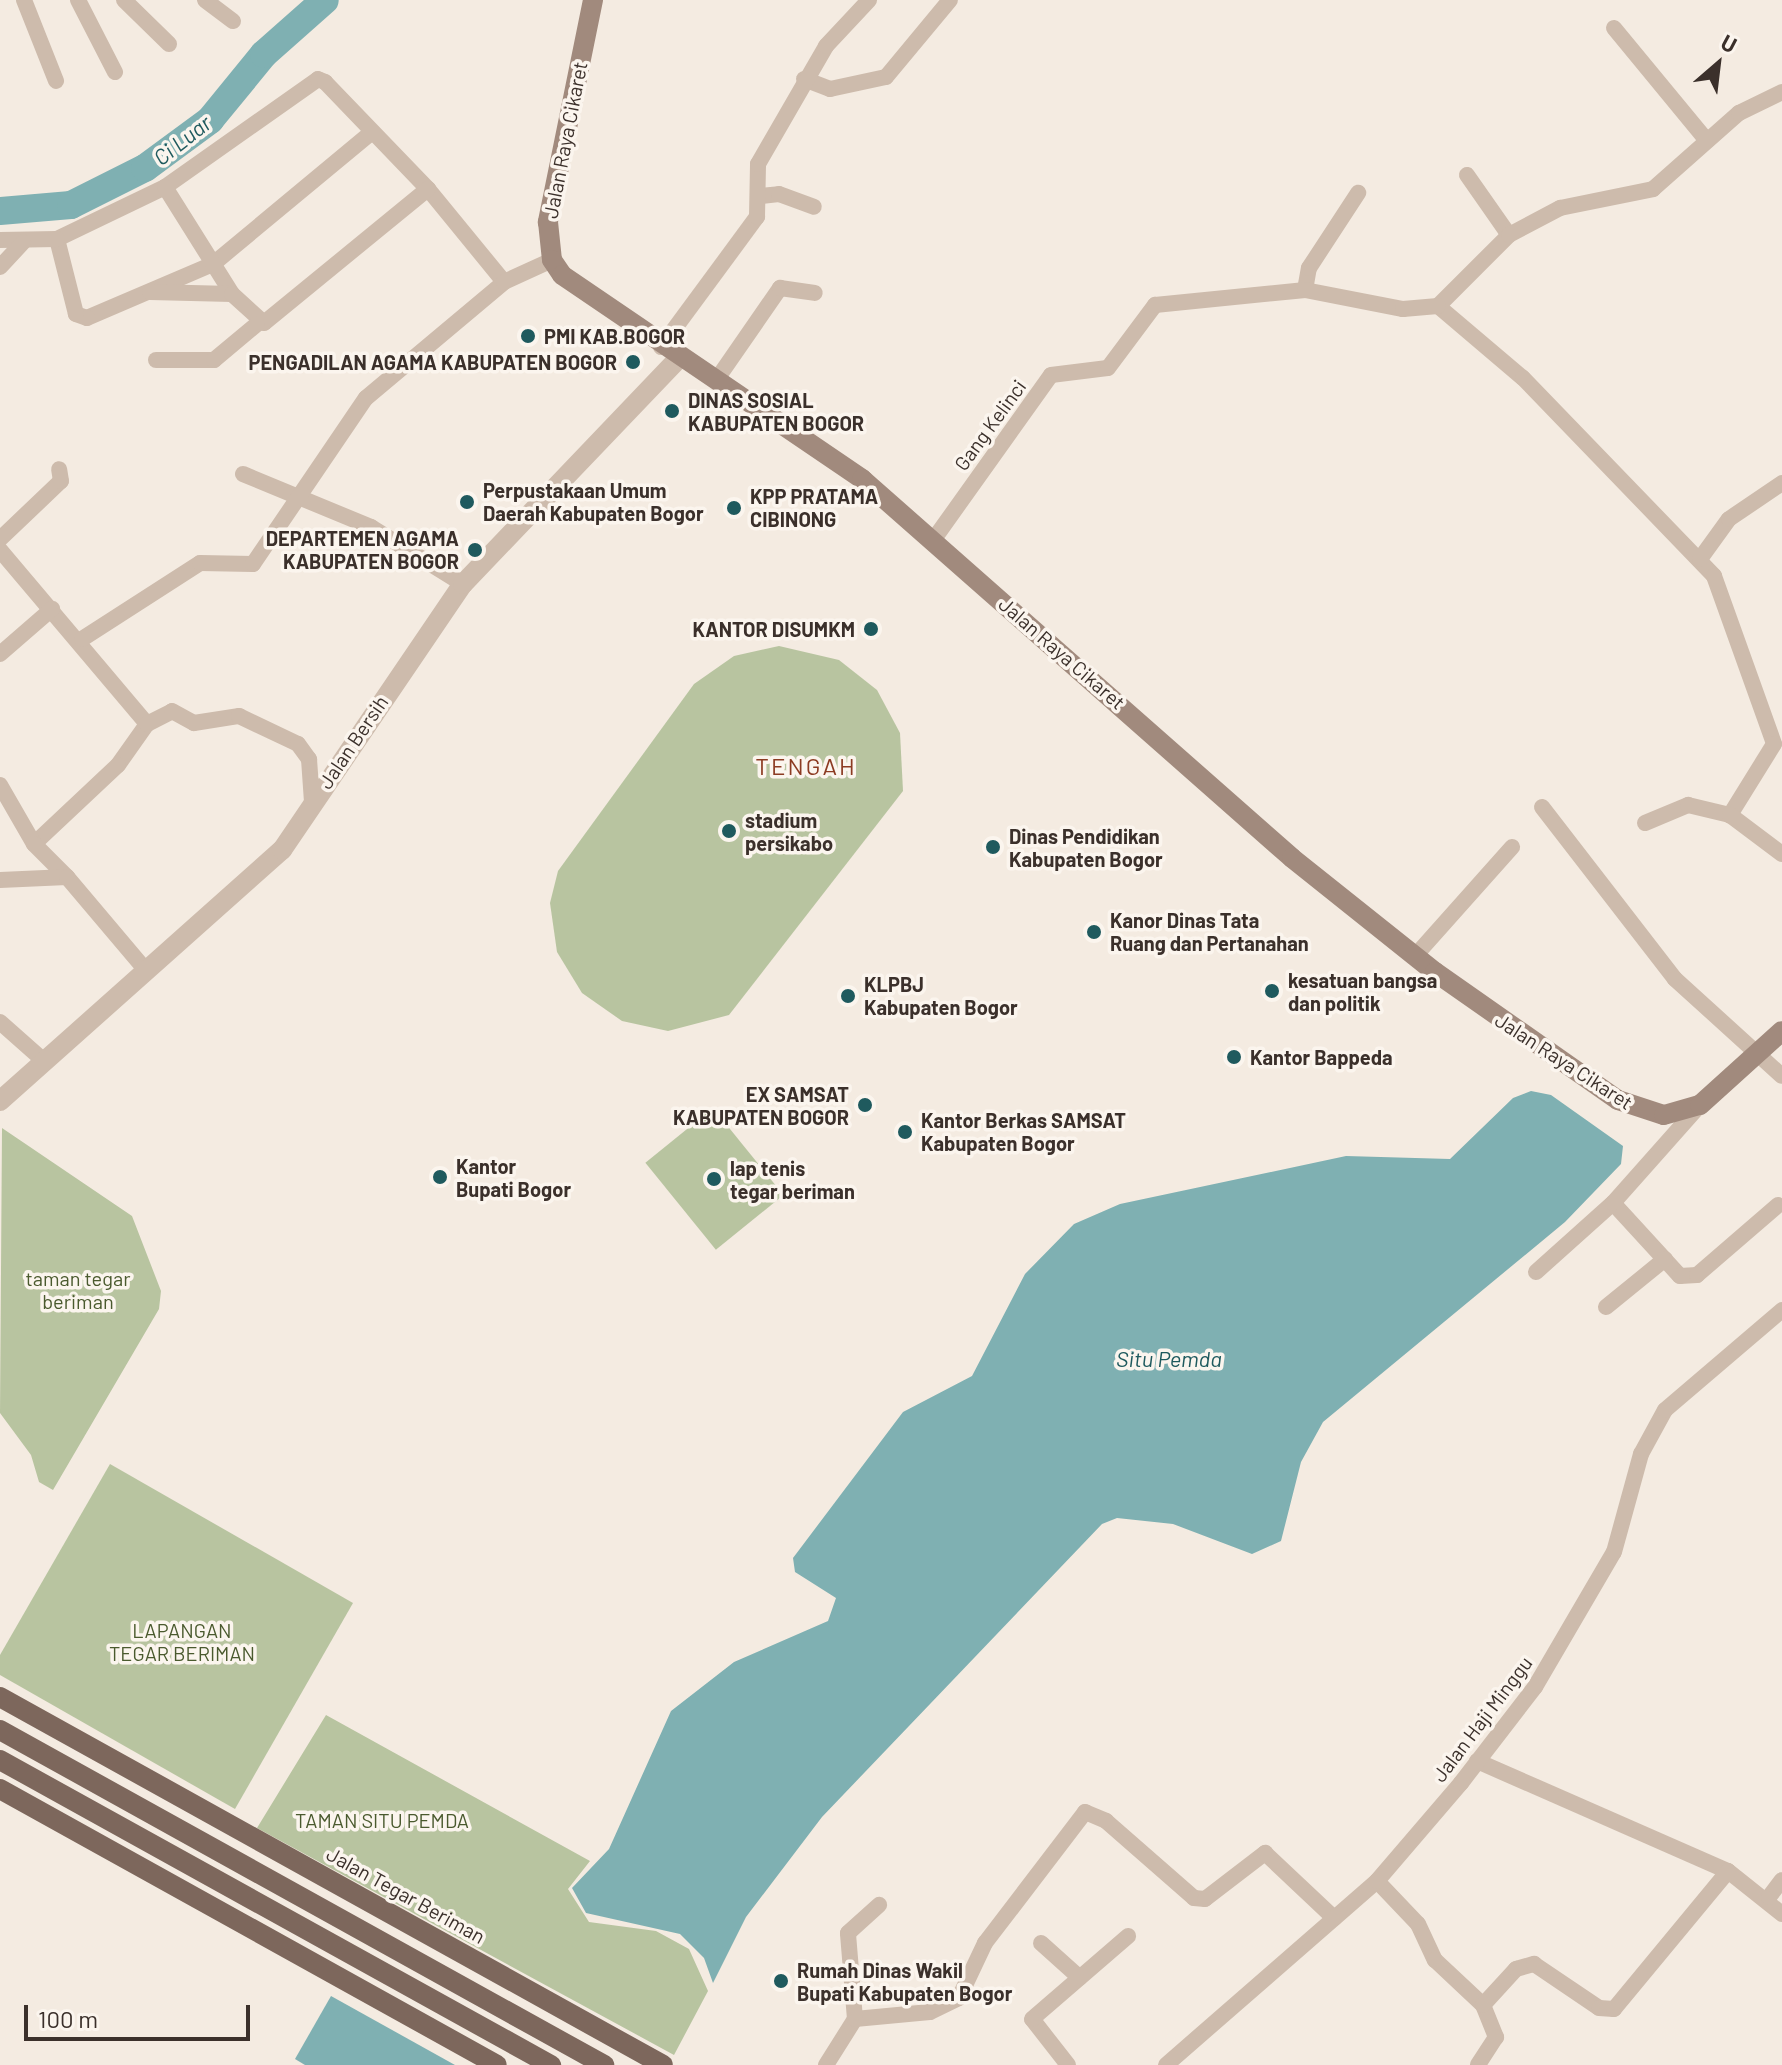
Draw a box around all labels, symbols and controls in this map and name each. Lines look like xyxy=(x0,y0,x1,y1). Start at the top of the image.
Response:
north arrow xyxy=(1678,24,1758,104)
text: U xyxy=(1717,28,1741,58)
street label: Jalan Raya Cikaret xyxy=(538,60,592,220)
water label: Ci Luar xyxy=(148,109,216,171)
place label: PMI KAB.BOGOR xyxy=(544,324,685,348)
marker: PMI KAB.BOGOR xyxy=(519,327,537,345)
place label: PENGADILAN AGAMA KABUPATEN BOGOR xyxy=(248,350,617,374)
marker: PENGADILAN AGAMA KABUPATEN BOGOR xyxy=(624,353,642,371)
street label: Gang Kelinci xyxy=(949,375,1031,475)
place label: DINAS SOSIAL KABUPATEN BOGOR xyxy=(688,388,864,435)
marker: DINAS SOSIAL KABUPATEN BOGOR xyxy=(663,402,681,420)
place label: Perpustakaan Umum Daerah Kabupaten Bogor xyxy=(483,478,704,525)
place label: KPP PRATAMA CIBINONG xyxy=(750,484,878,531)
marker: Perpustakaan Umum Daerah Kabupaten Bogor xyxy=(458,493,476,511)
marker: KPP PRATAMA CIBINONG xyxy=(725,499,743,517)
place label: DEPARTEMEN AGAMA KABUPATEN BOGOR xyxy=(266,526,459,573)
marker: DEPARTEMEN AGAMA KABUPATEN BOGOR xyxy=(466,541,484,559)
street label: Jalan Raya Cikaret xyxy=(994,592,1130,714)
place label: KANTOR DISUMKM xyxy=(692,617,855,641)
marker: KANTOR DISUMKM xyxy=(862,620,880,638)
street label: Jalan Bersih xyxy=(313,691,393,793)
district label: TENGAH xyxy=(755,752,857,780)
place label: stadium persikabo xyxy=(745,808,833,855)
marker: stadium persikabo xyxy=(720,822,738,840)
place label: Dinas Pendidikan Kabupaten Bogor xyxy=(1009,824,1163,871)
marker: Dinas Pendidikan Kabupaten Bogor xyxy=(984,838,1002,856)
place label: Kanor Dinas Tata Ruang dan Pertanahan xyxy=(1110,908,1309,955)
marker: Kanor Dinas Tata Ruang dan Pertanahan xyxy=(1085,923,1103,941)
place label: kesatuan bangsa dan politik xyxy=(1288,968,1437,1015)
place label: KLPBJ Kabupaten Bogor xyxy=(864,972,1018,1019)
marker: kesatuan bangsa dan politik xyxy=(1263,982,1281,1000)
marker: KLPBJ Kabupaten Bogor xyxy=(839,987,857,1005)
street label: Jalan Raya Cikaret xyxy=(1491,1008,1637,1114)
place label: Kantor Bappeda xyxy=(1250,1045,1393,1069)
marker: Kantor Bappeda xyxy=(1225,1048,1243,1066)
place label: EX SAMSAT KABUPATEN BOGOR xyxy=(673,1082,849,1129)
marker: EX SAMSAT KABUPATEN BOGOR xyxy=(856,1096,874,1114)
place label: Kantor Berkas SAMSAT Kabupaten Bogor xyxy=(921,1108,1126,1155)
marker: Kantor Berkas SAMSAT Kabupaten Bogor xyxy=(896,1123,914,1141)
place label: Kantor Bupati Bogor xyxy=(456,1154,571,1201)
place label: lap tenis tegar beriman xyxy=(730,1156,855,1203)
marker: Kantor Bupati Bogor xyxy=(431,1168,449,1186)
marker: lap tenis tegar beriman xyxy=(705,1170,723,1188)
park label: taman tegar beriman xyxy=(26,1266,130,1313)
water label: Situ Pemda xyxy=(1116,1346,1222,1372)
park label: LAPANGAN TEGAR BERIMAN xyxy=(109,1618,255,1665)
street label: Jalan Haji Minggu xyxy=(1427,1651,1537,1787)
park label: TAMAN SITU PEMDA xyxy=(295,1808,469,1832)
street label: Jalan Tegar Beriman xyxy=(323,1842,489,1948)
place label: Rumah Dinas Wakil Bupati Kabupaten Bogor xyxy=(797,1958,1012,2005)
marker: Rumah Dinas Wakil Bupati Kabupaten Bogor xyxy=(772,1972,790,1990)
scale bar xyxy=(28,1989,254,2039)
text: 100 m xyxy=(38,2004,98,2033)

